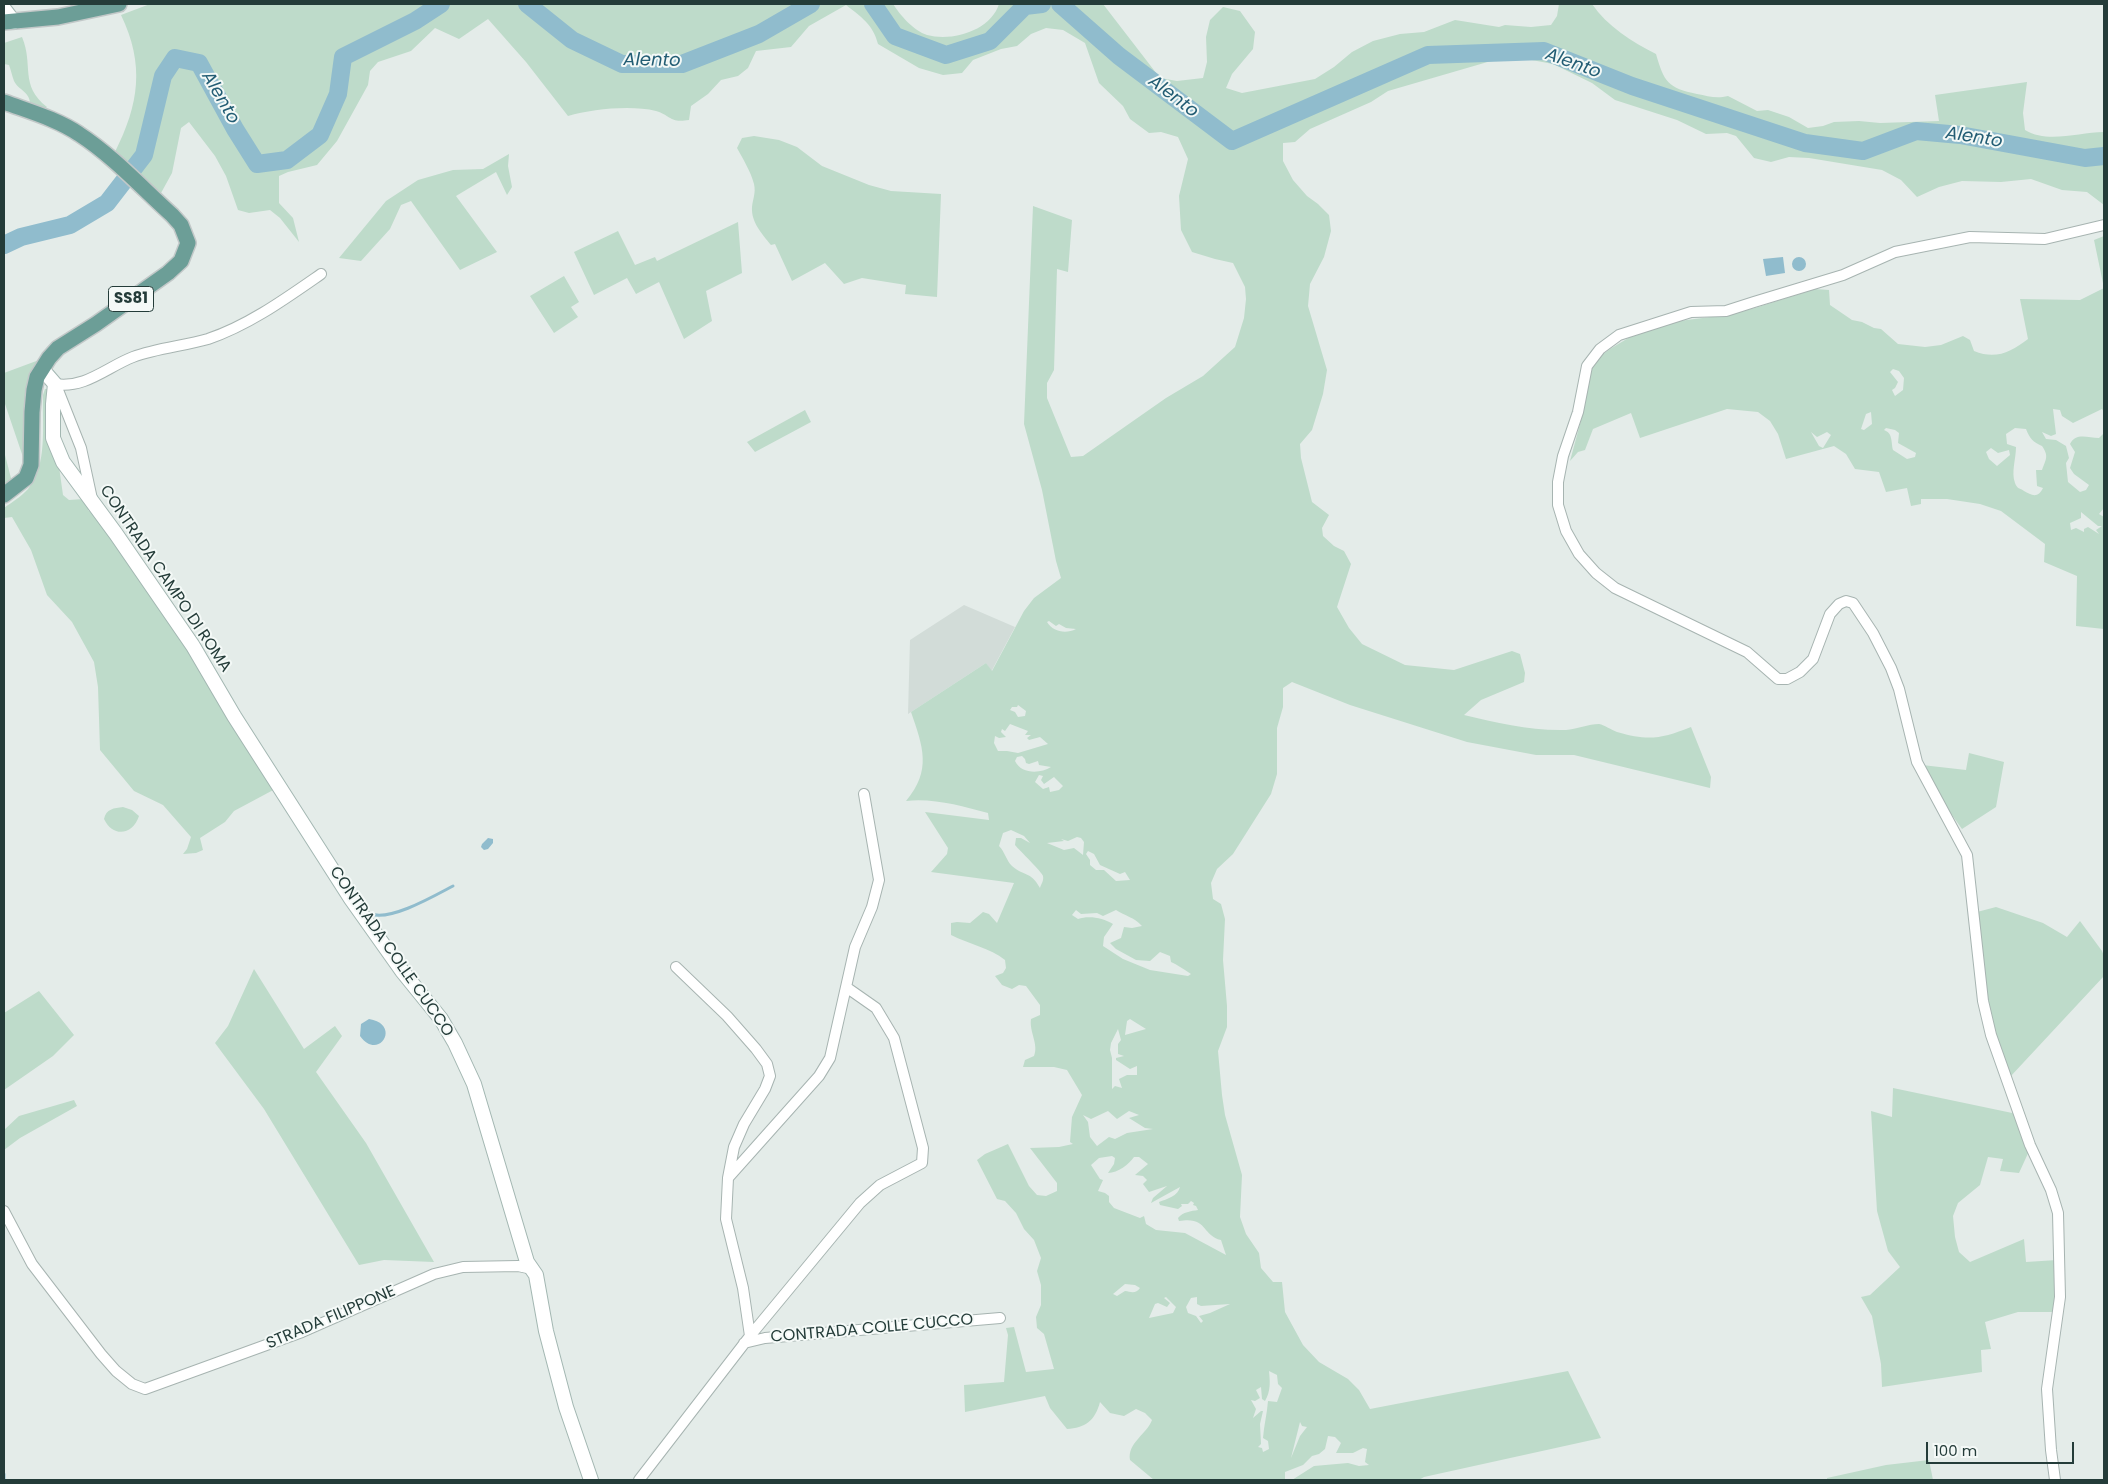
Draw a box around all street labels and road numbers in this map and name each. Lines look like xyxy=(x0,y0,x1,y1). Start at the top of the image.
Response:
road number: SS81 xyxy=(108,286,154,312)
street label: CONTRADA CAMPO DI ROMA xyxy=(95,482,235,676)
street label: CONTRADA COLLE CUCCO xyxy=(325,863,457,1041)
street label: STRADA FILIPPONE xyxy=(264,1282,398,1354)
street label: CONTRADA COLLE CUCCO xyxy=(770,1311,974,1347)

